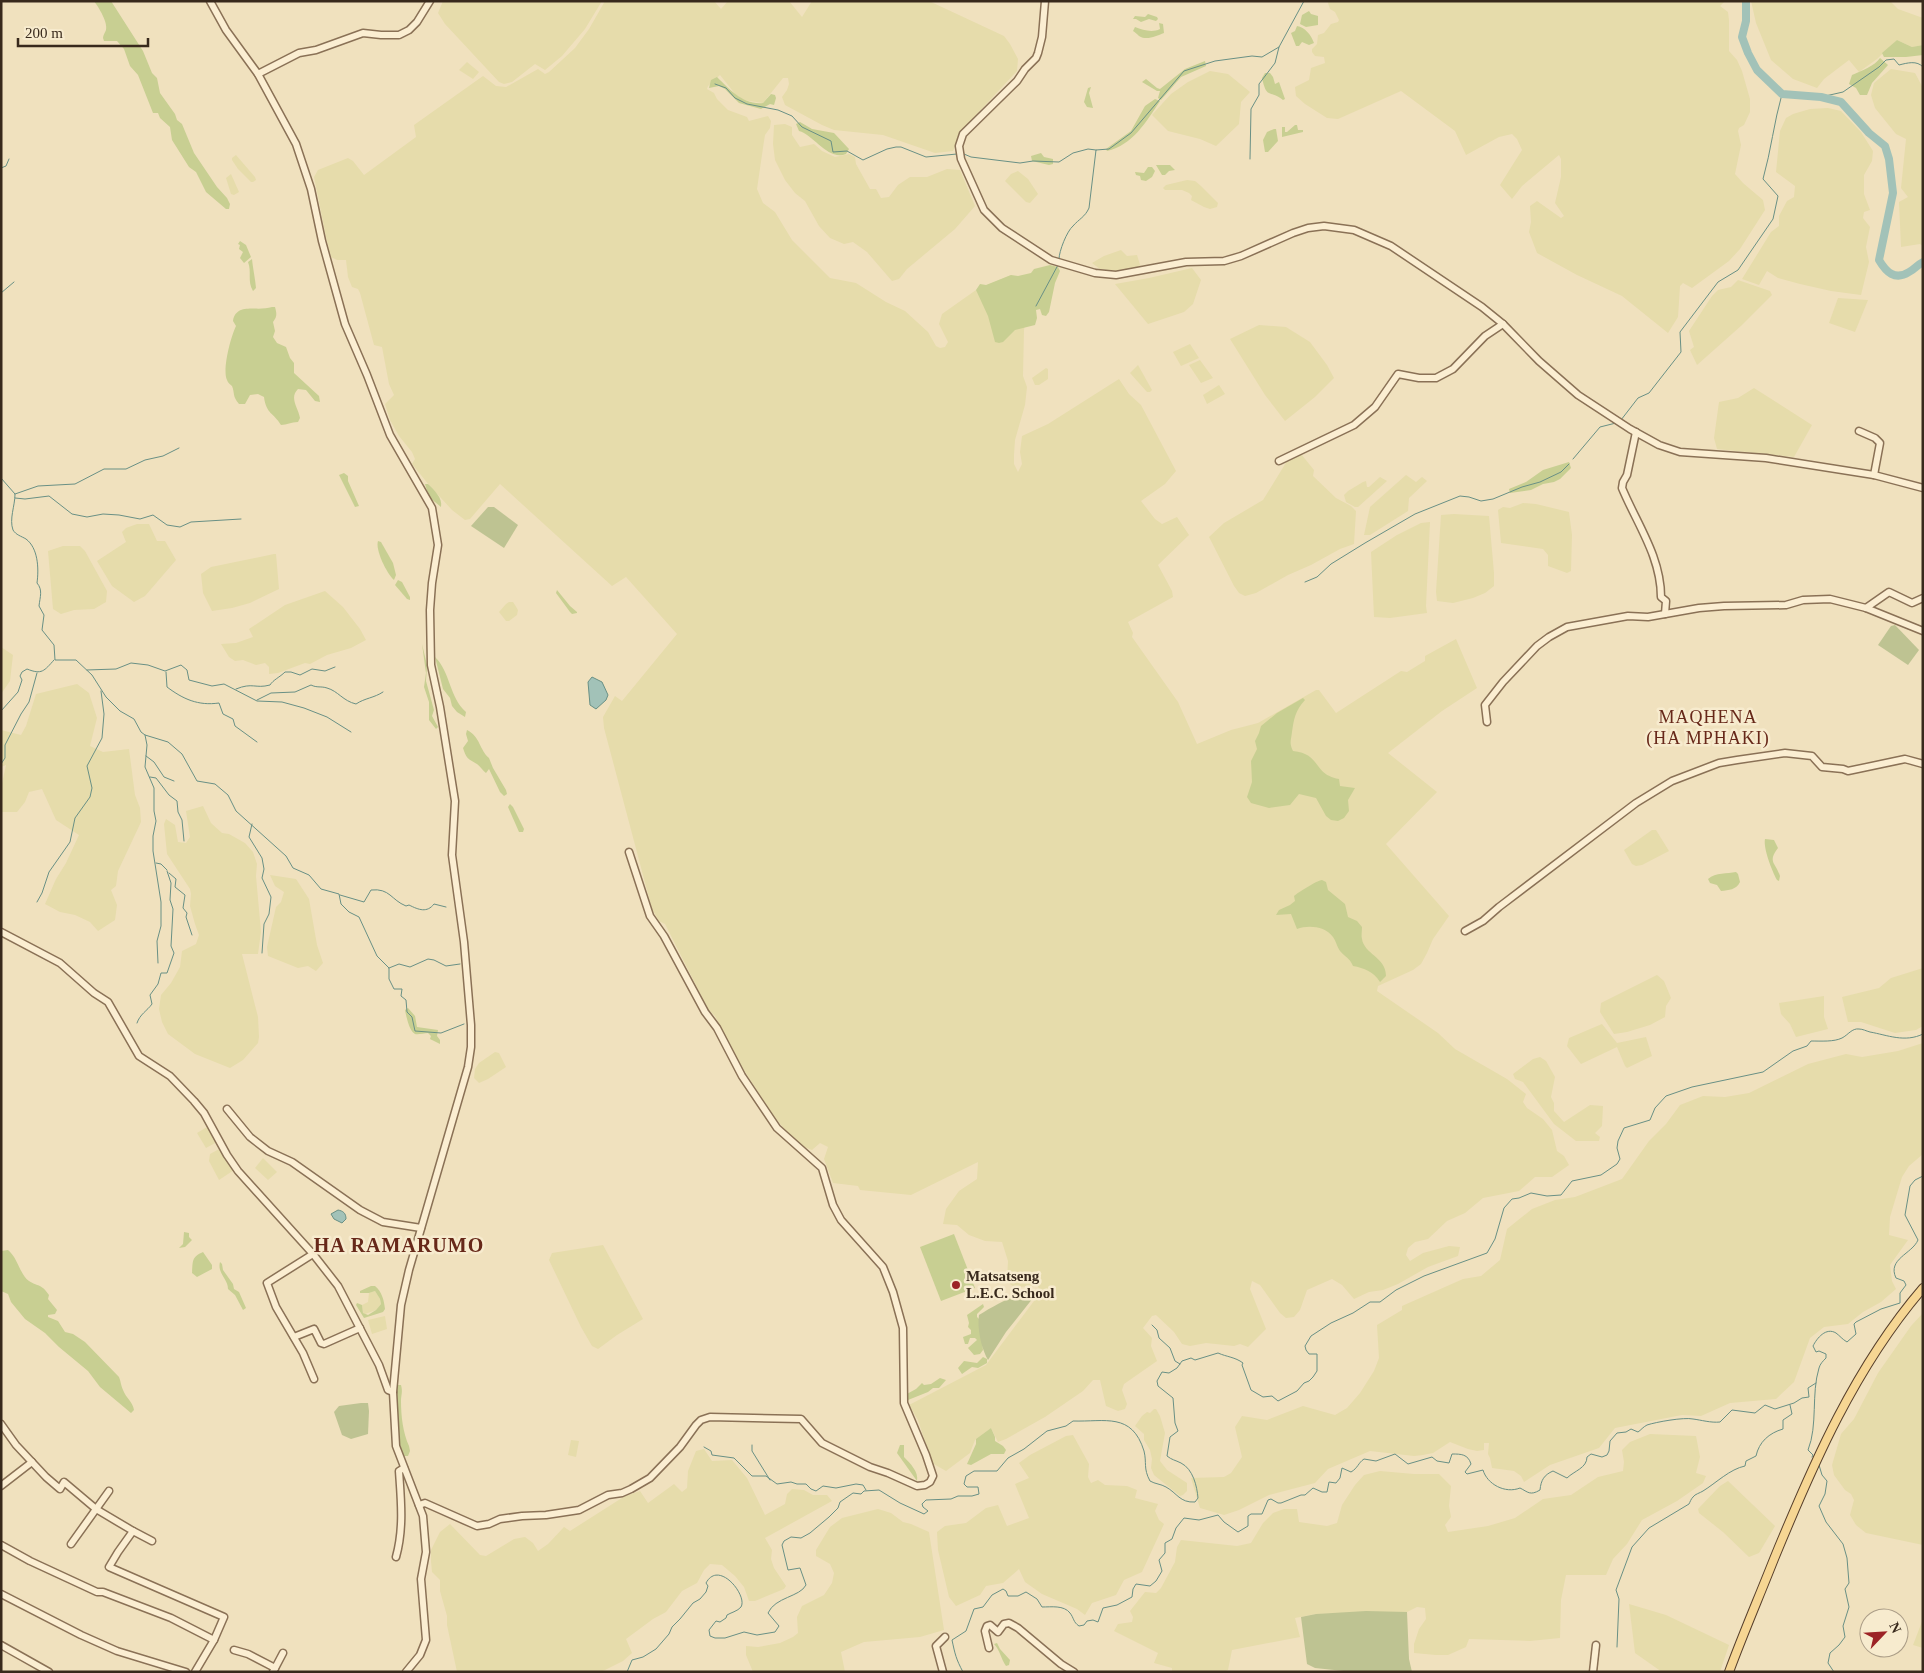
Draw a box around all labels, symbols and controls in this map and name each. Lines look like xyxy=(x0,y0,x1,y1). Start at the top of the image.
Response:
scale bar xyxy=(18,15,148,47)
text: 200 m xyxy=(25,25,63,41)
district label: MAQHENA (HA MPHAKI) xyxy=(1646,707,1770,749)
district label: HA RAMARUMO xyxy=(314,1234,484,1256)
place label: Matsatseng L.E.C. School xyxy=(966,1268,1054,1301)
marker: Matsatseng L.E.C. School xyxy=(950,1279,962,1291)
north arrow xyxy=(1859,1608,1909,1658)
text: N xyxy=(1886,1620,1904,1635)

